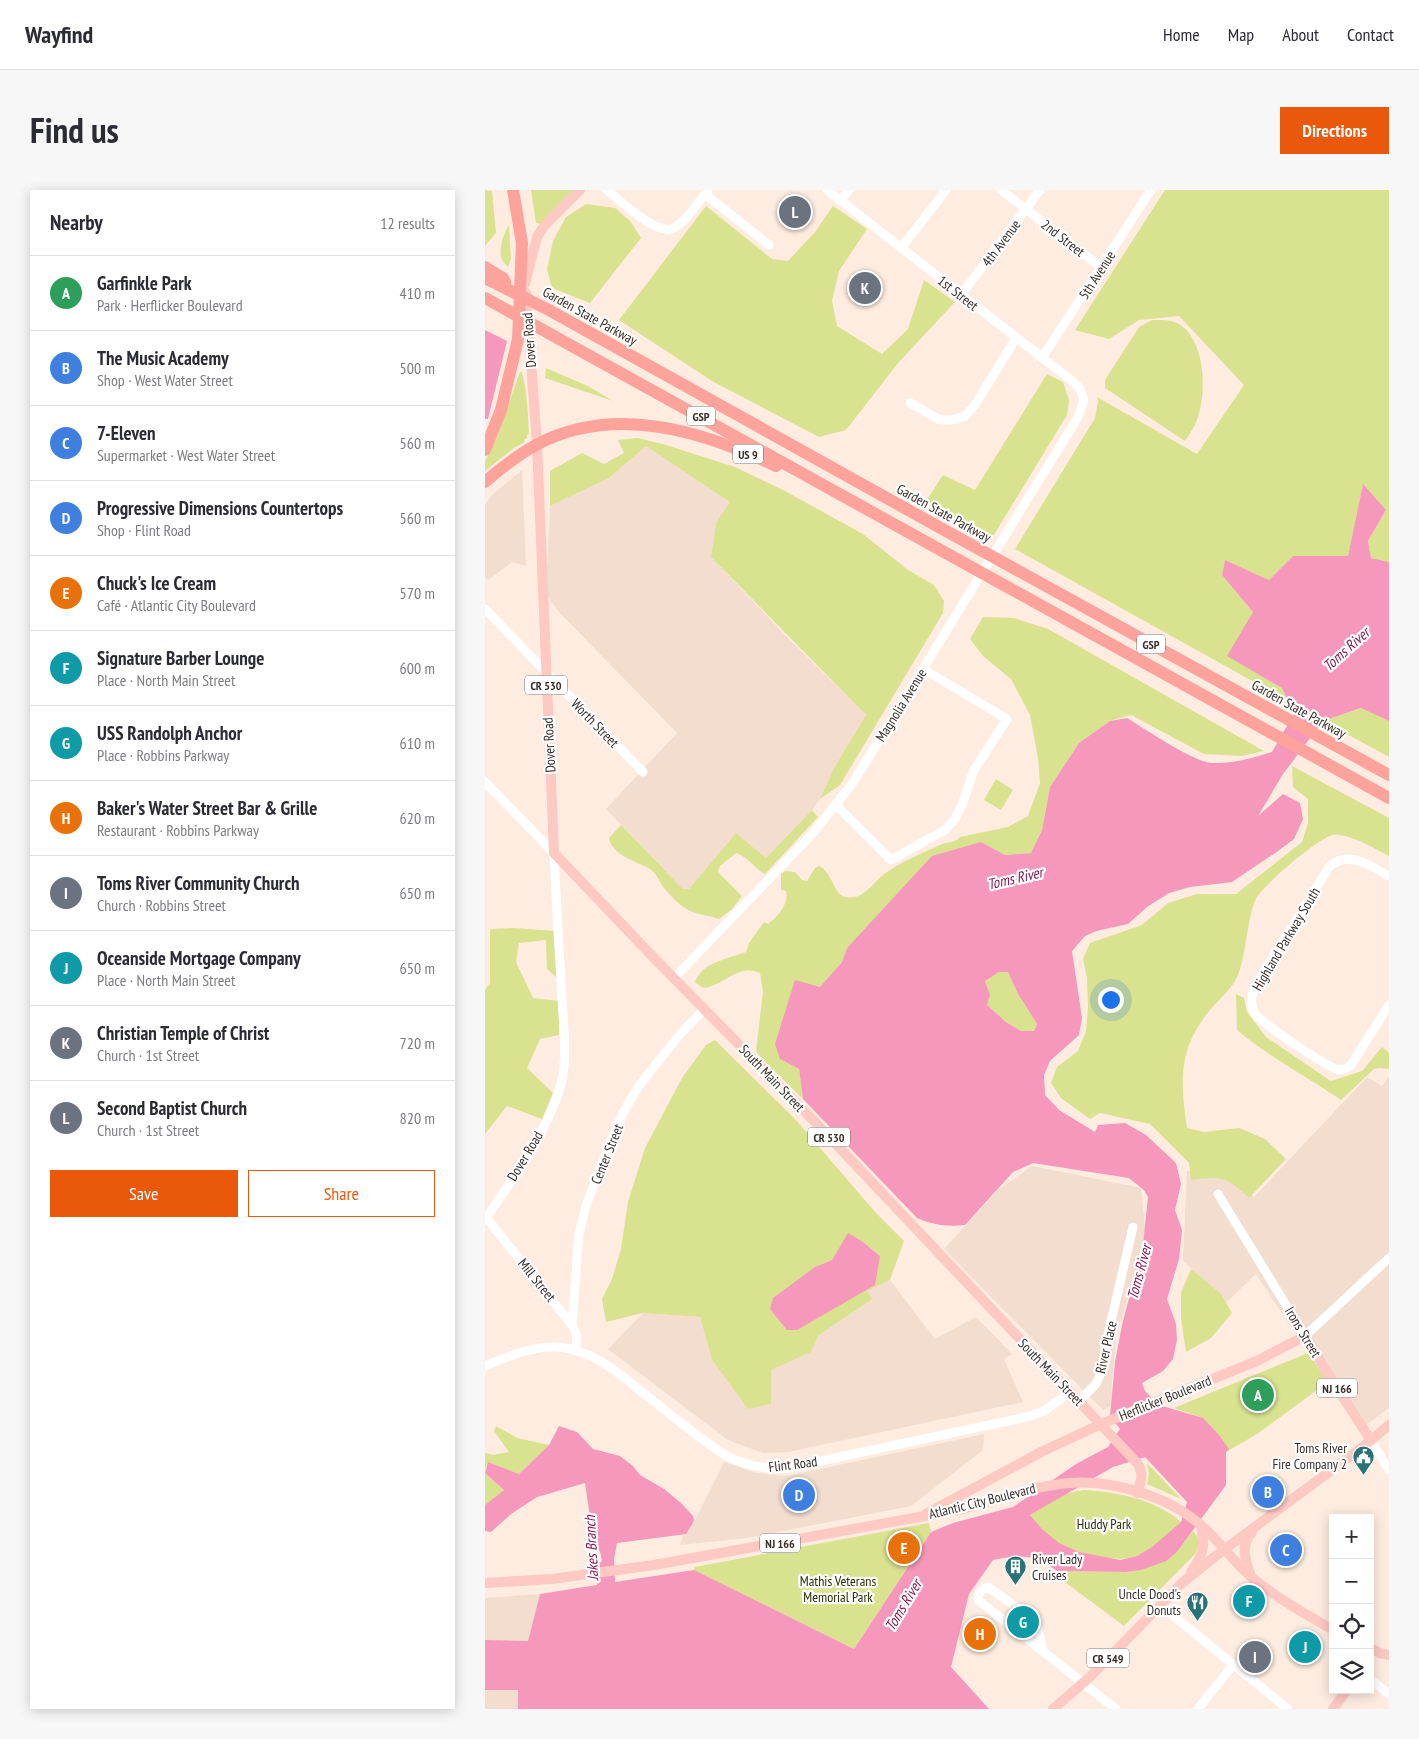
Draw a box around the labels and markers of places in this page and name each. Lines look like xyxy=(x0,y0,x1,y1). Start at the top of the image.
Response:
pin: L xyxy=(779,193,811,231)
pin: K xyxy=(849,269,881,307)
pin: A xyxy=(1242,1376,1274,1414)
place label: Toms River Fire Company 2 xyxy=(1272,1439,1347,1473)
public building icon: Toms River Fire Company 2 xyxy=(1351,1444,1375,1475)
pin: B xyxy=(1252,1473,1284,1511)
pin: D xyxy=(783,1476,815,1514)
pin: E xyxy=(888,1529,920,1567)
pin: C xyxy=(1270,1531,1302,1569)
place label: River Lady Cruises xyxy=(1032,1550,1083,1584)
building icon: River Lady Cruises xyxy=(1004,1555,1028,1586)
pin: F xyxy=(1233,1582,1265,1620)
place label: Uncle Dood's Donuts xyxy=(1119,1585,1181,1619)
restaurant icon: Uncle Dood's Donuts xyxy=(1185,1590,1209,1621)
pin: G xyxy=(1007,1603,1039,1641)
pin: H xyxy=(964,1615,996,1653)
pin: J xyxy=(1289,1628,1321,1666)
pin: I xyxy=(1239,1638,1271,1676)

